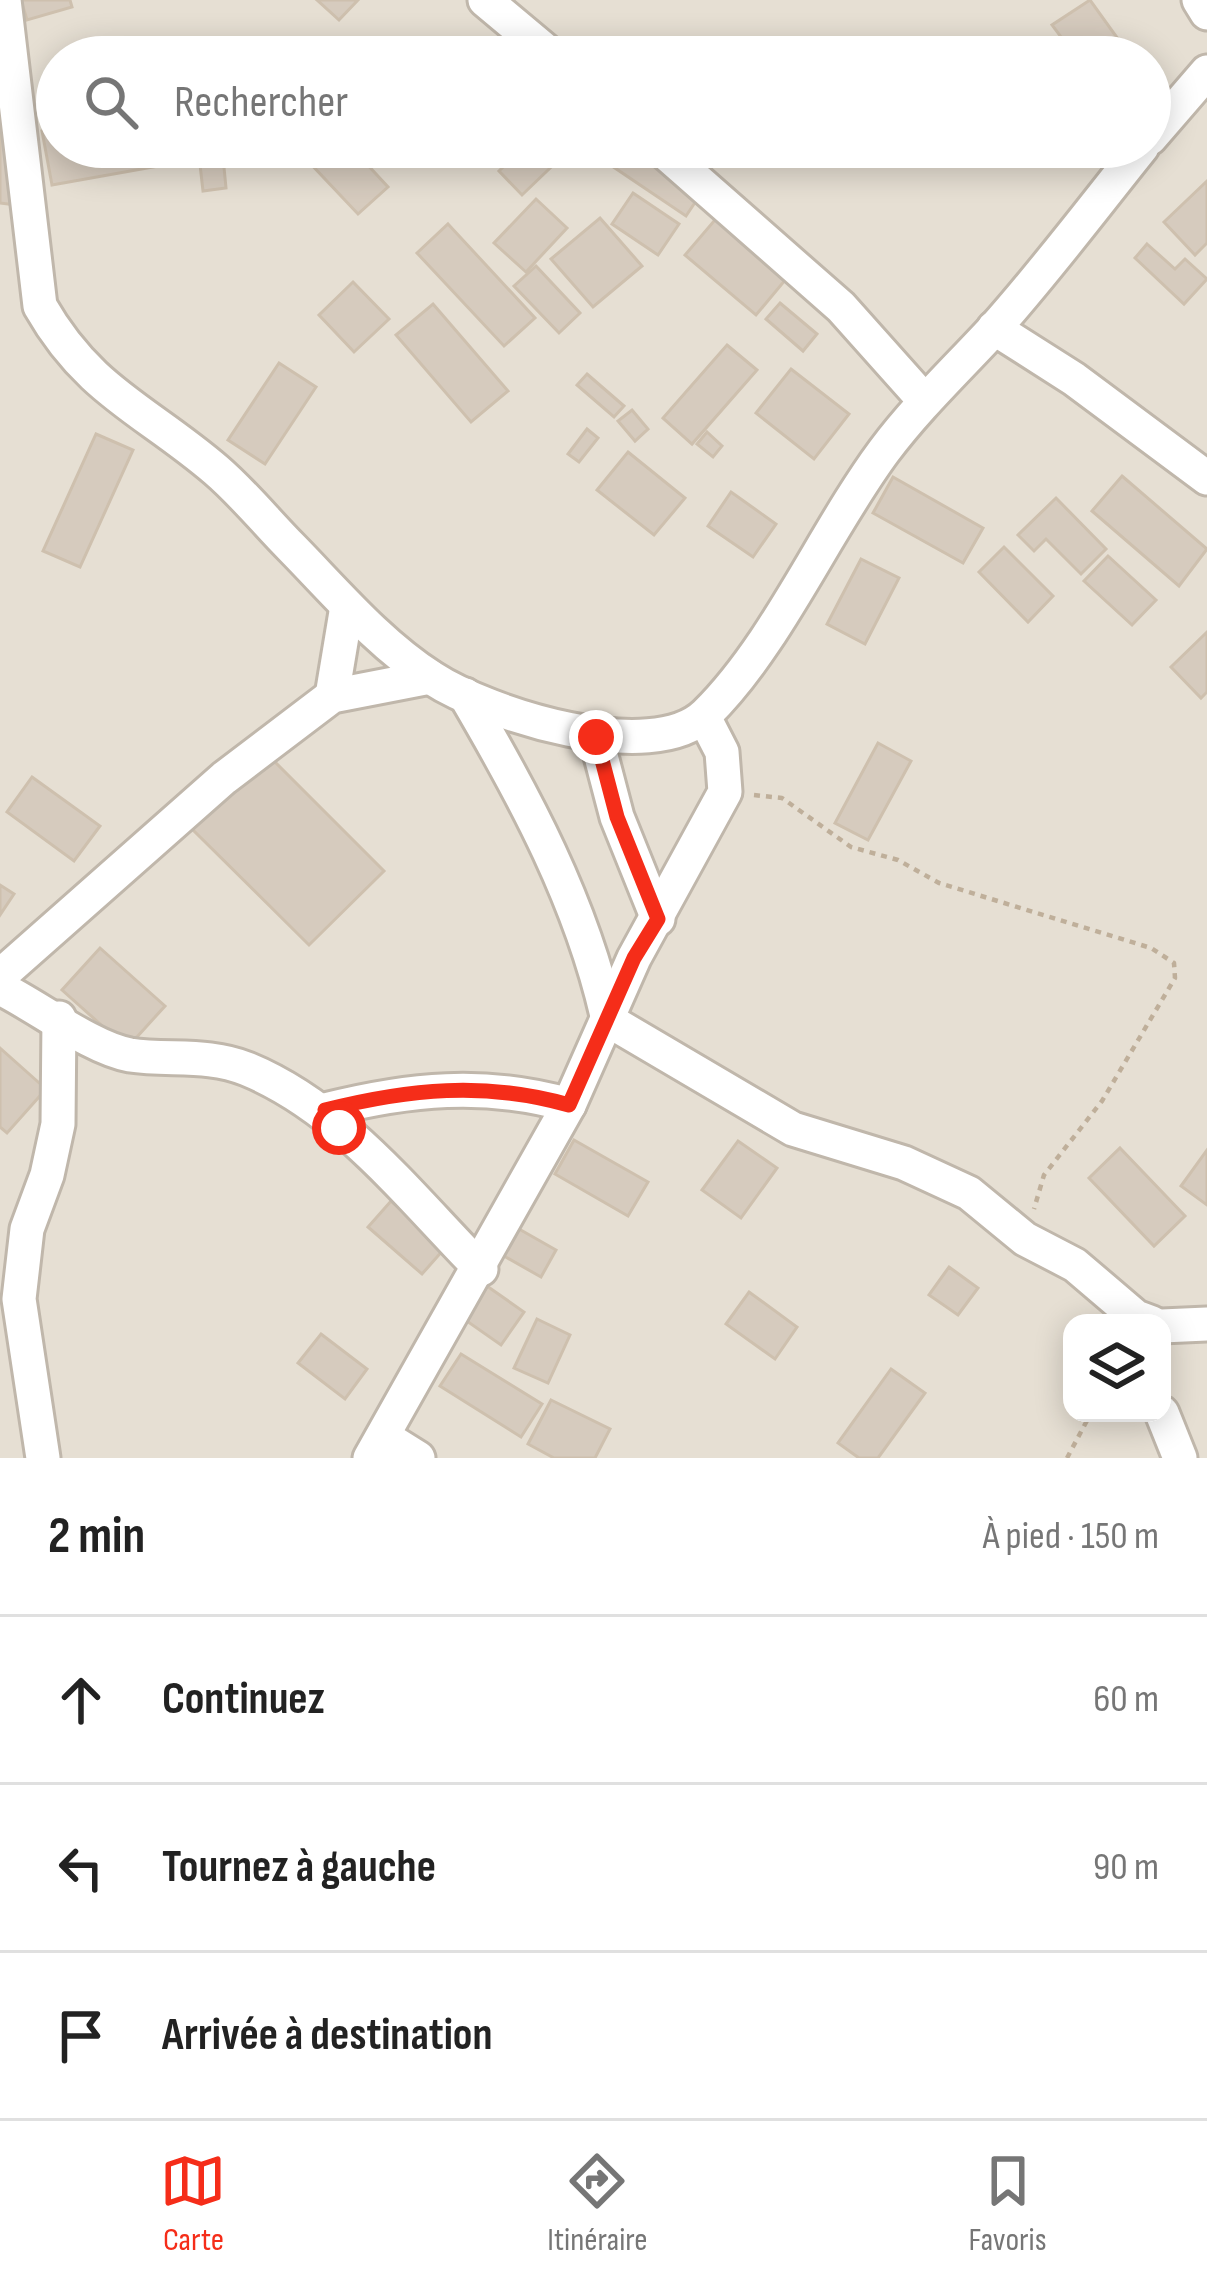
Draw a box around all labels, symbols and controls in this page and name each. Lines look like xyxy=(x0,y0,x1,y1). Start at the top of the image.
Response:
search box xyxy=(36,36,1171,168)
icon: search xyxy=(78,69,144,135)
text: Rechercher xyxy=(174,75,348,130)
route end xyxy=(569,710,623,764)
route start xyxy=(312,1101,366,1155)
map controls xyxy=(1063,1314,1171,1422)
button: layers xyxy=(1063,1314,1171,1422)
text: 2 min xyxy=(48,1506,145,1567)
text: À pied · 150 m xyxy=(983,1513,1159,1560)
icon: ahead xyxy=(48,1667,114,1733)
text: Continuez xyxy=(162,1672,325,1727)
text: 60 m xyxy=(1093,1676,1159,1723)
icon: left xyxy=(48,1835,114,1901)
text: Tournez à gauche xyxy=(162,1840,436,1895)
text: 90 m xyxy=(1093,1844,1159,1891)
icon: arrive xyxy=(48,2003,114,2069)
text: Arrivée à destination xyxy=(162,2008,492,2063)
tab: Carte xyxy=(160,2148,226,2260)
tab: Itinéraire xyxy=(547,2148,648,2260)
tab: Favoris xyxy=(968,2148,1047,2260)

